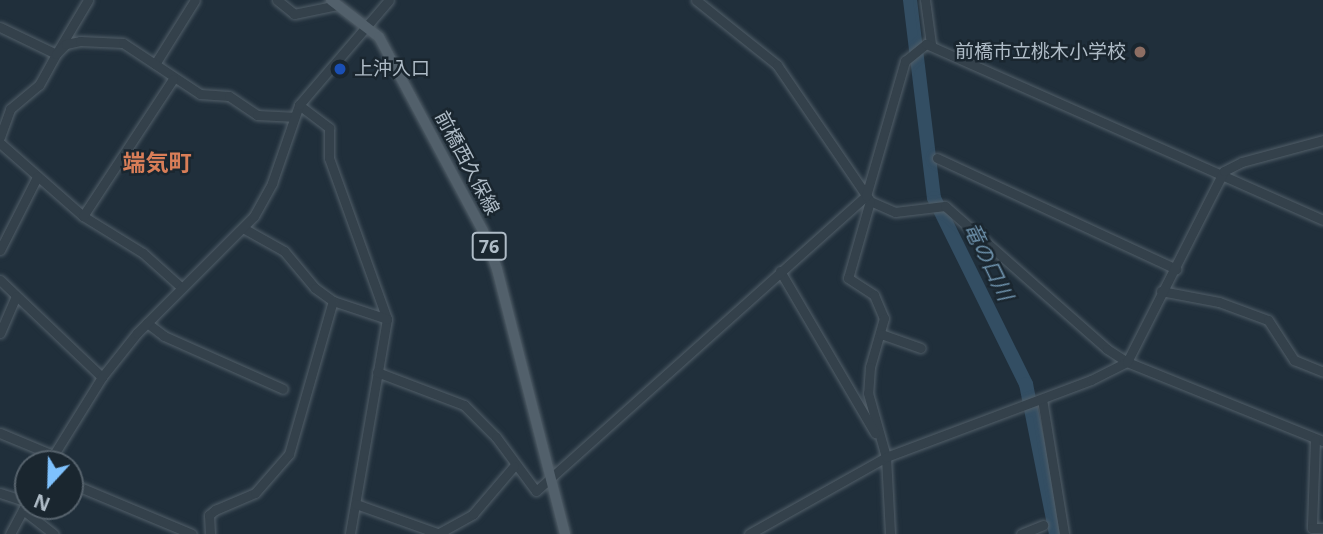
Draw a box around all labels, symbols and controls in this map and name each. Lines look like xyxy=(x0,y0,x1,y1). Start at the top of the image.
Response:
place label: 前橋市立桃木小学校 xyxy=(955,41,1126,63)
marker: 前橋市立桃木小学校 xyxy=(1132,44,1148,60)
place label: 上沖入口 xyxy=(354,58,430,80)
marker: 上沖入口 xyxy=(332,61,348,77)
street label: 前橋西久保線 xyxy=(430,107,504,219)
district label: 端気町 xyxy=(123,148,191,176)
water label: 竜の口川 xyxy=(959,218,1019,304)
road number: 76 xyxy=(472,232,506,260)
north arrow xyxy=(14,450,84,520)
text: N xyxy=(30,488,54,518)

